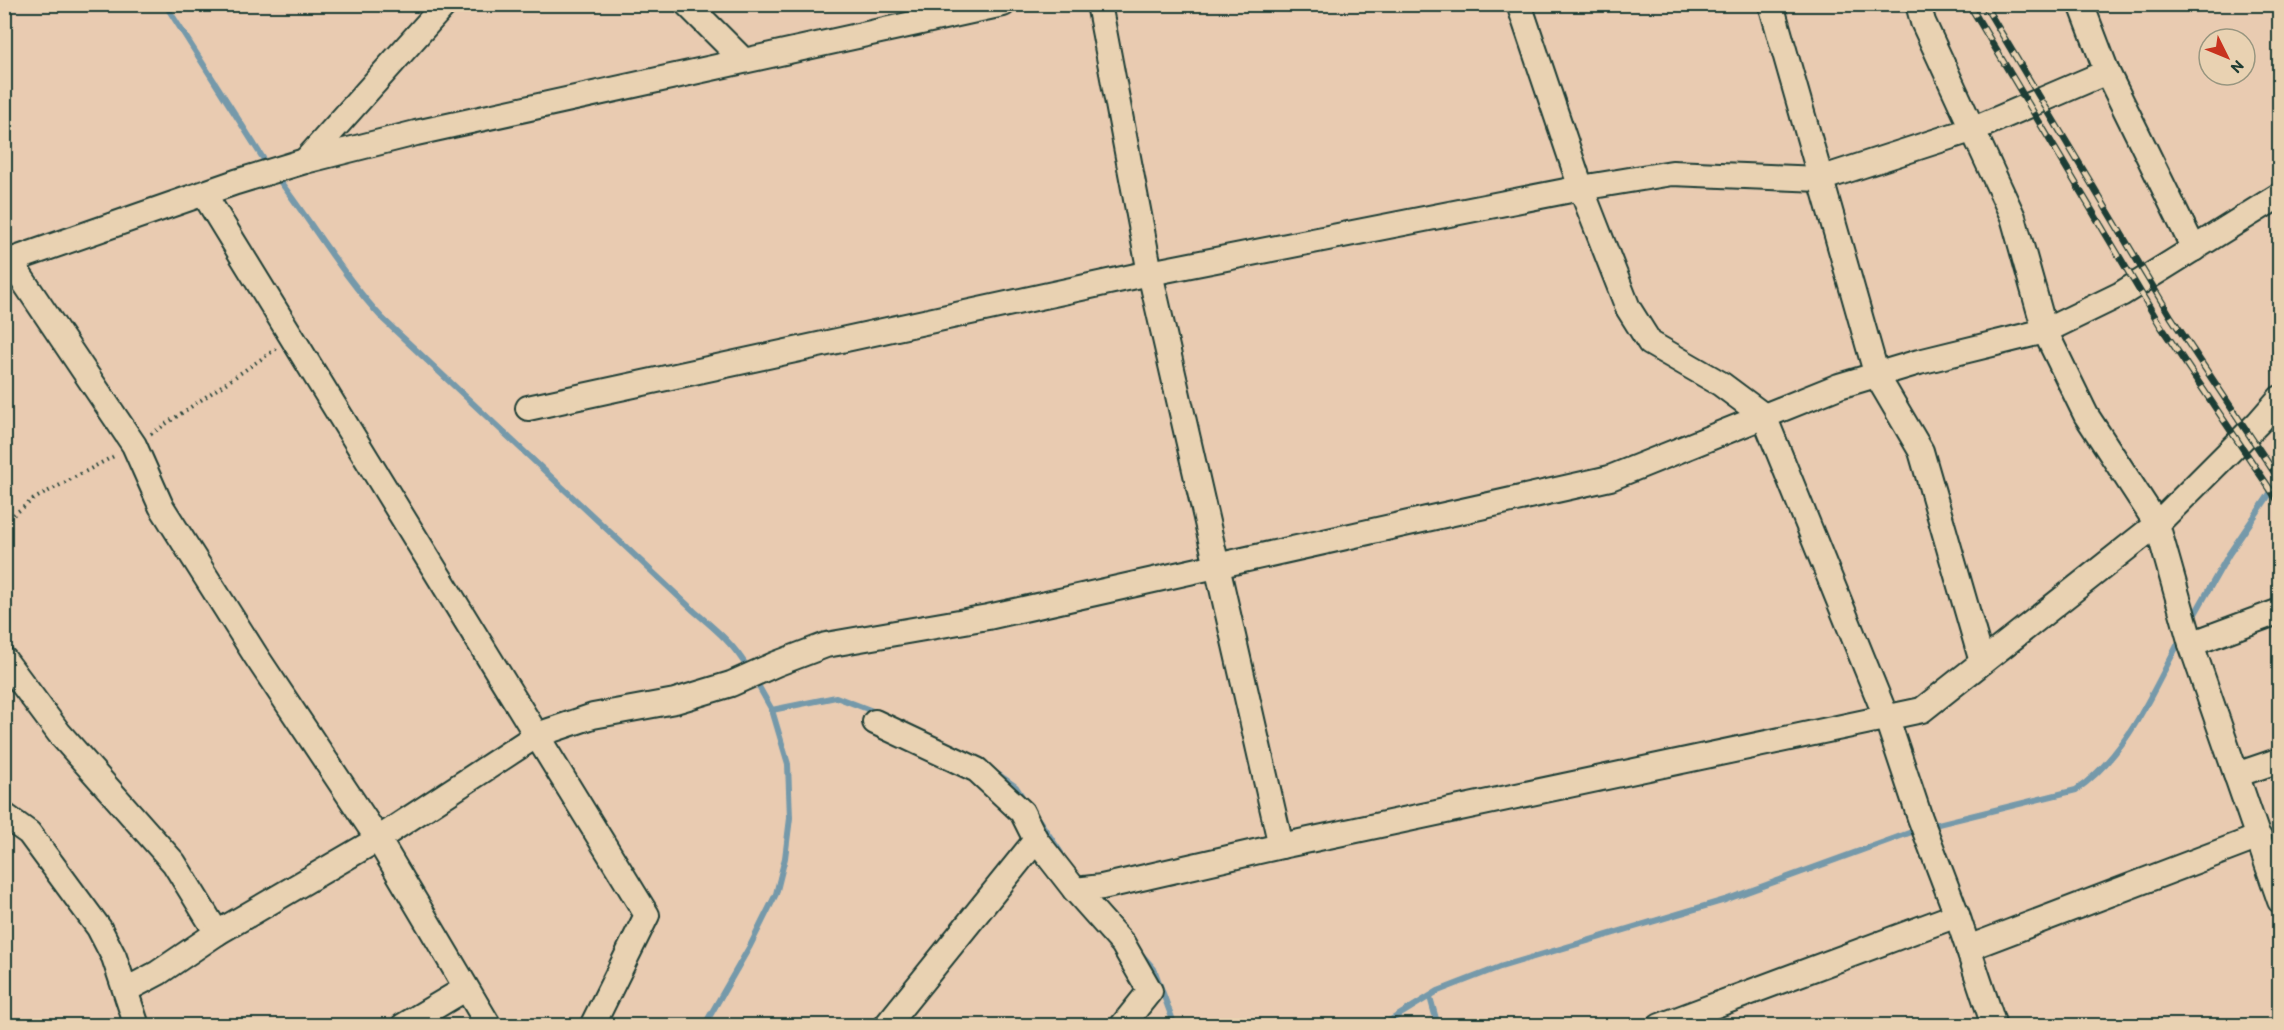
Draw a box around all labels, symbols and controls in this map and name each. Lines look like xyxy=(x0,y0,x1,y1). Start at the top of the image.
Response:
north arrow xyxy=(2197,27,2257,87)
text: N xyxy=(2227,56,2248,77)

